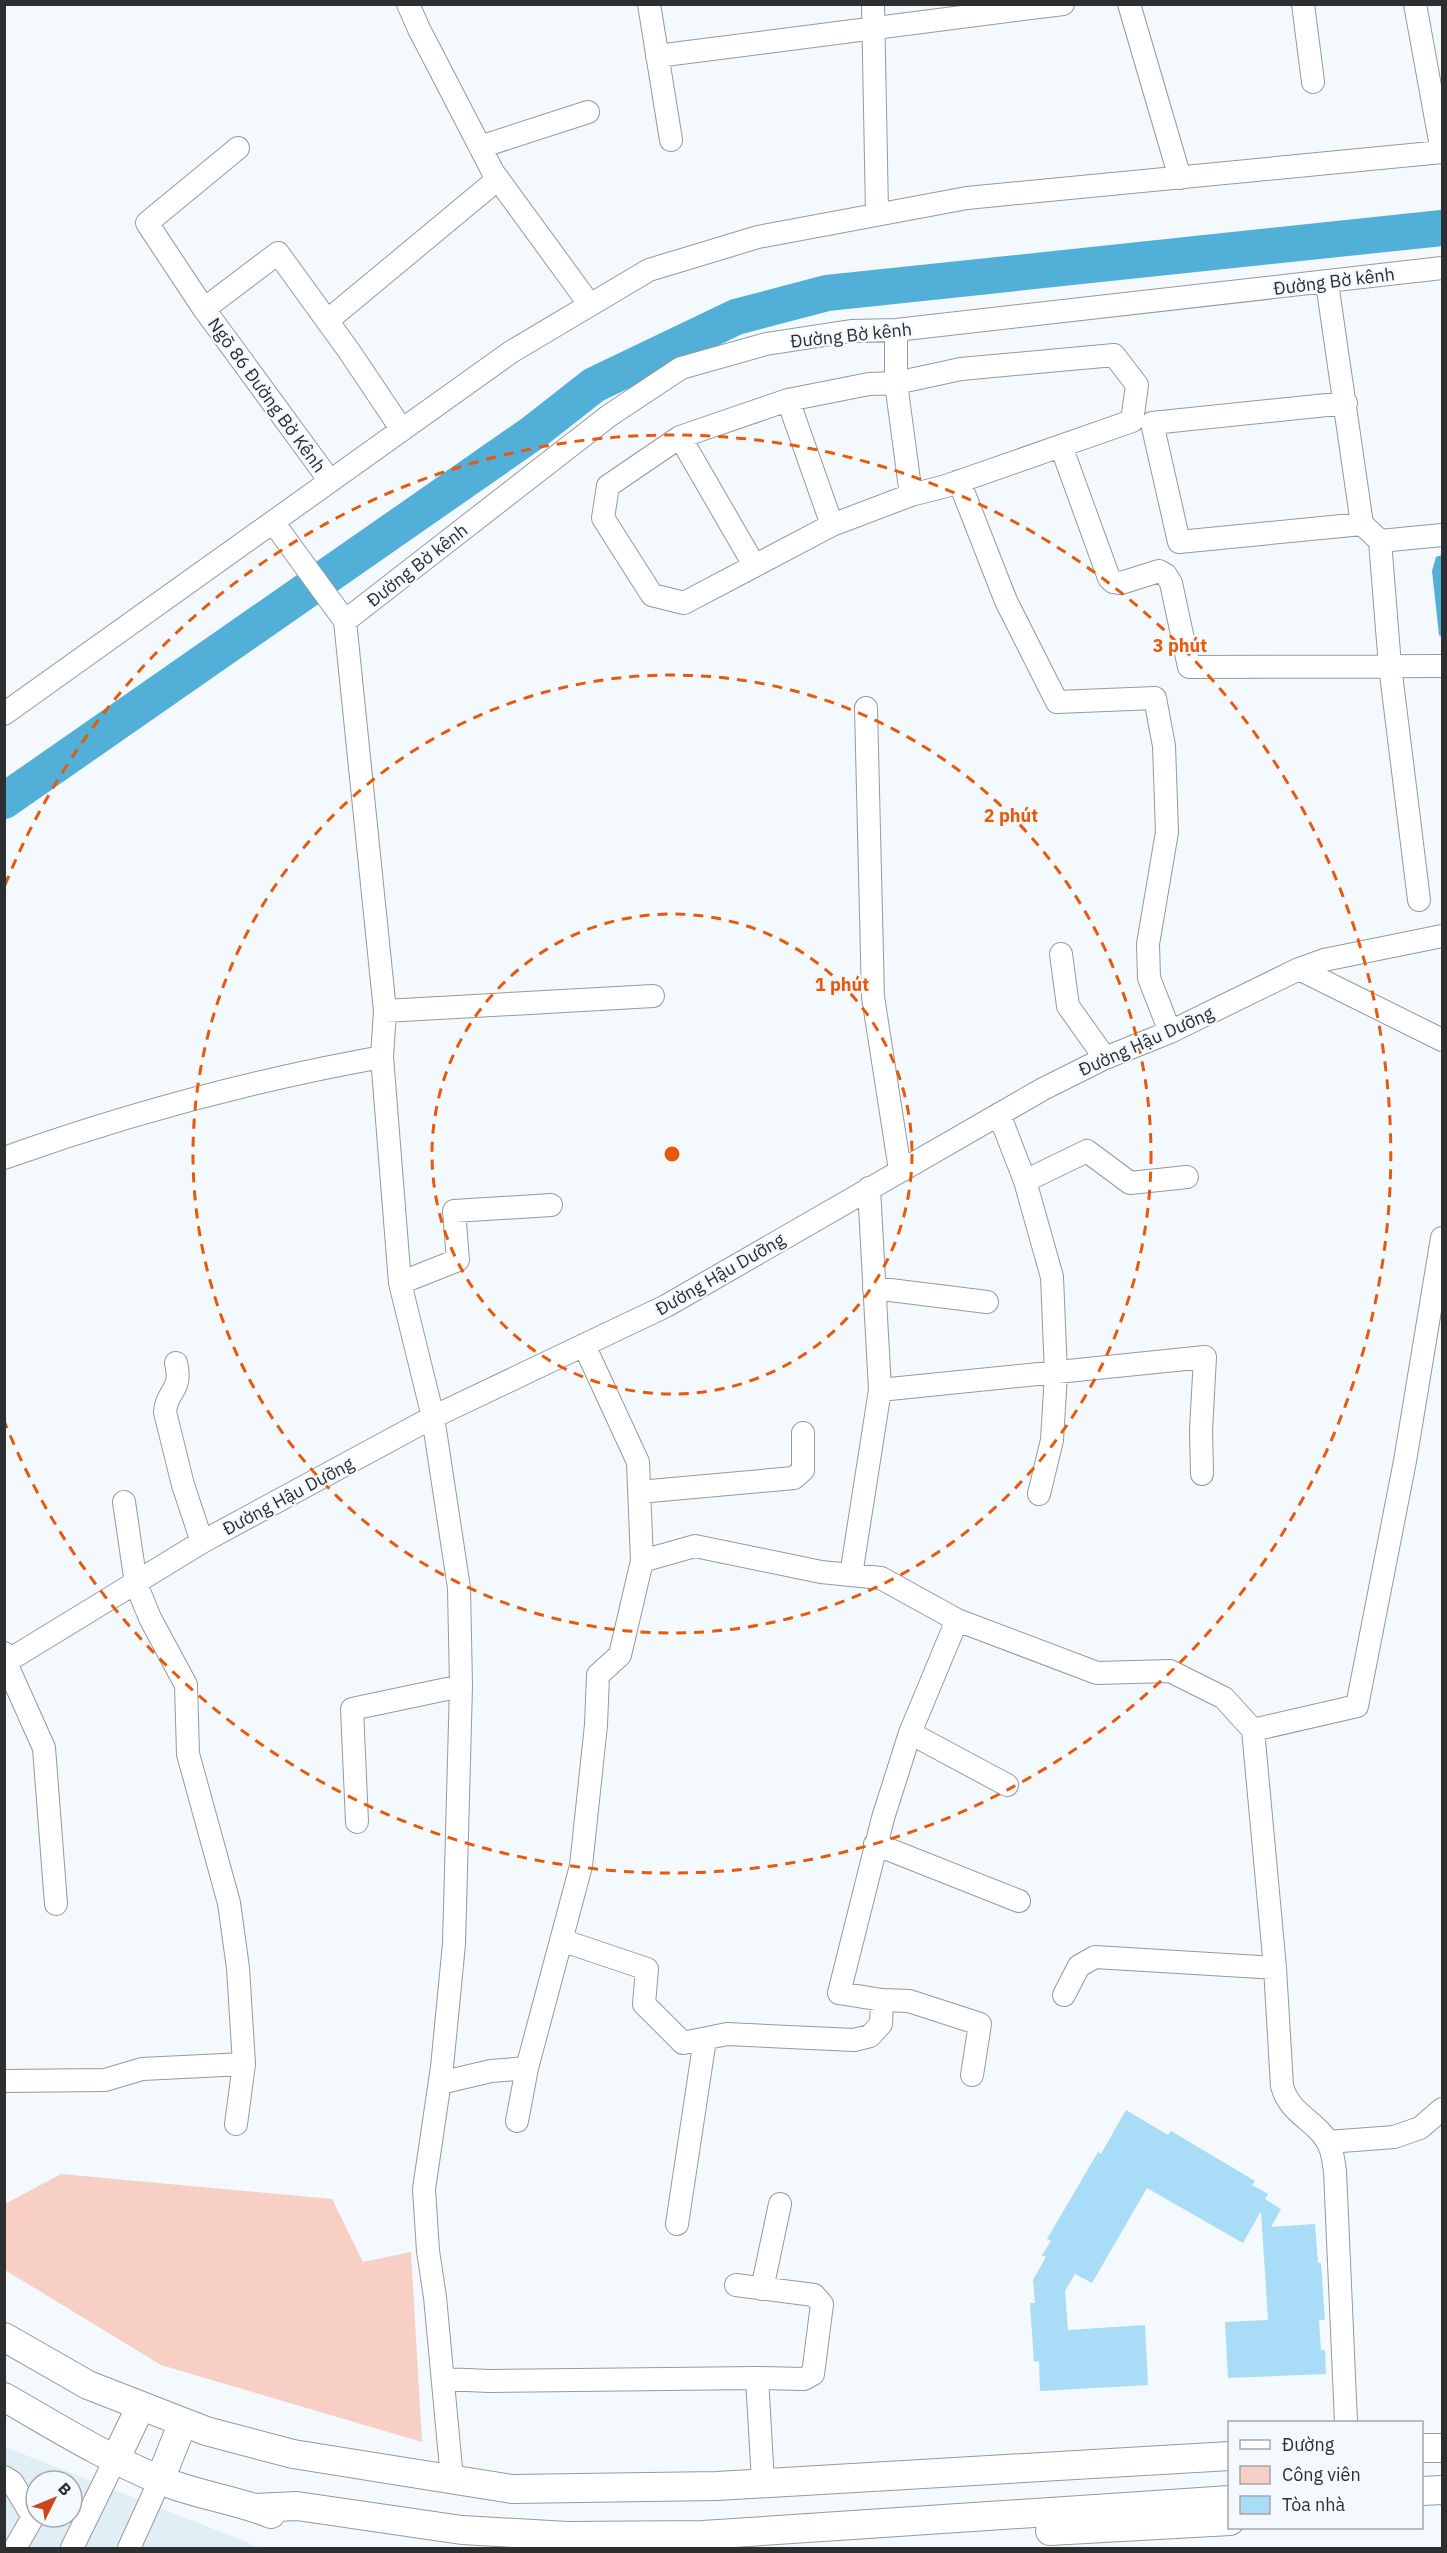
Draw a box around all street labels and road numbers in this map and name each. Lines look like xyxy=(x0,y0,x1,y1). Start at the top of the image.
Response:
street label: Đường Bờ kênh xyxy=(1272,262,1396,300)
street label: Ngõ 86 Đường Bờ Kênh xyxy=(203,313,331,477)
street label: Đường Bờ kênh xyxy=(789,317,913,353)
street label: Đường Bờ kênh xyxy=(362,518,472,612)
street label: Đường Hậu Dưỡng xyxy=(1075,1001,1218,1081)
street label: Đường Hậu Dưỡng xyxy=(651,1227,789,1320)
street label: Đường Hậu Dưỡng xyxy=(218,1452,358,1540)

